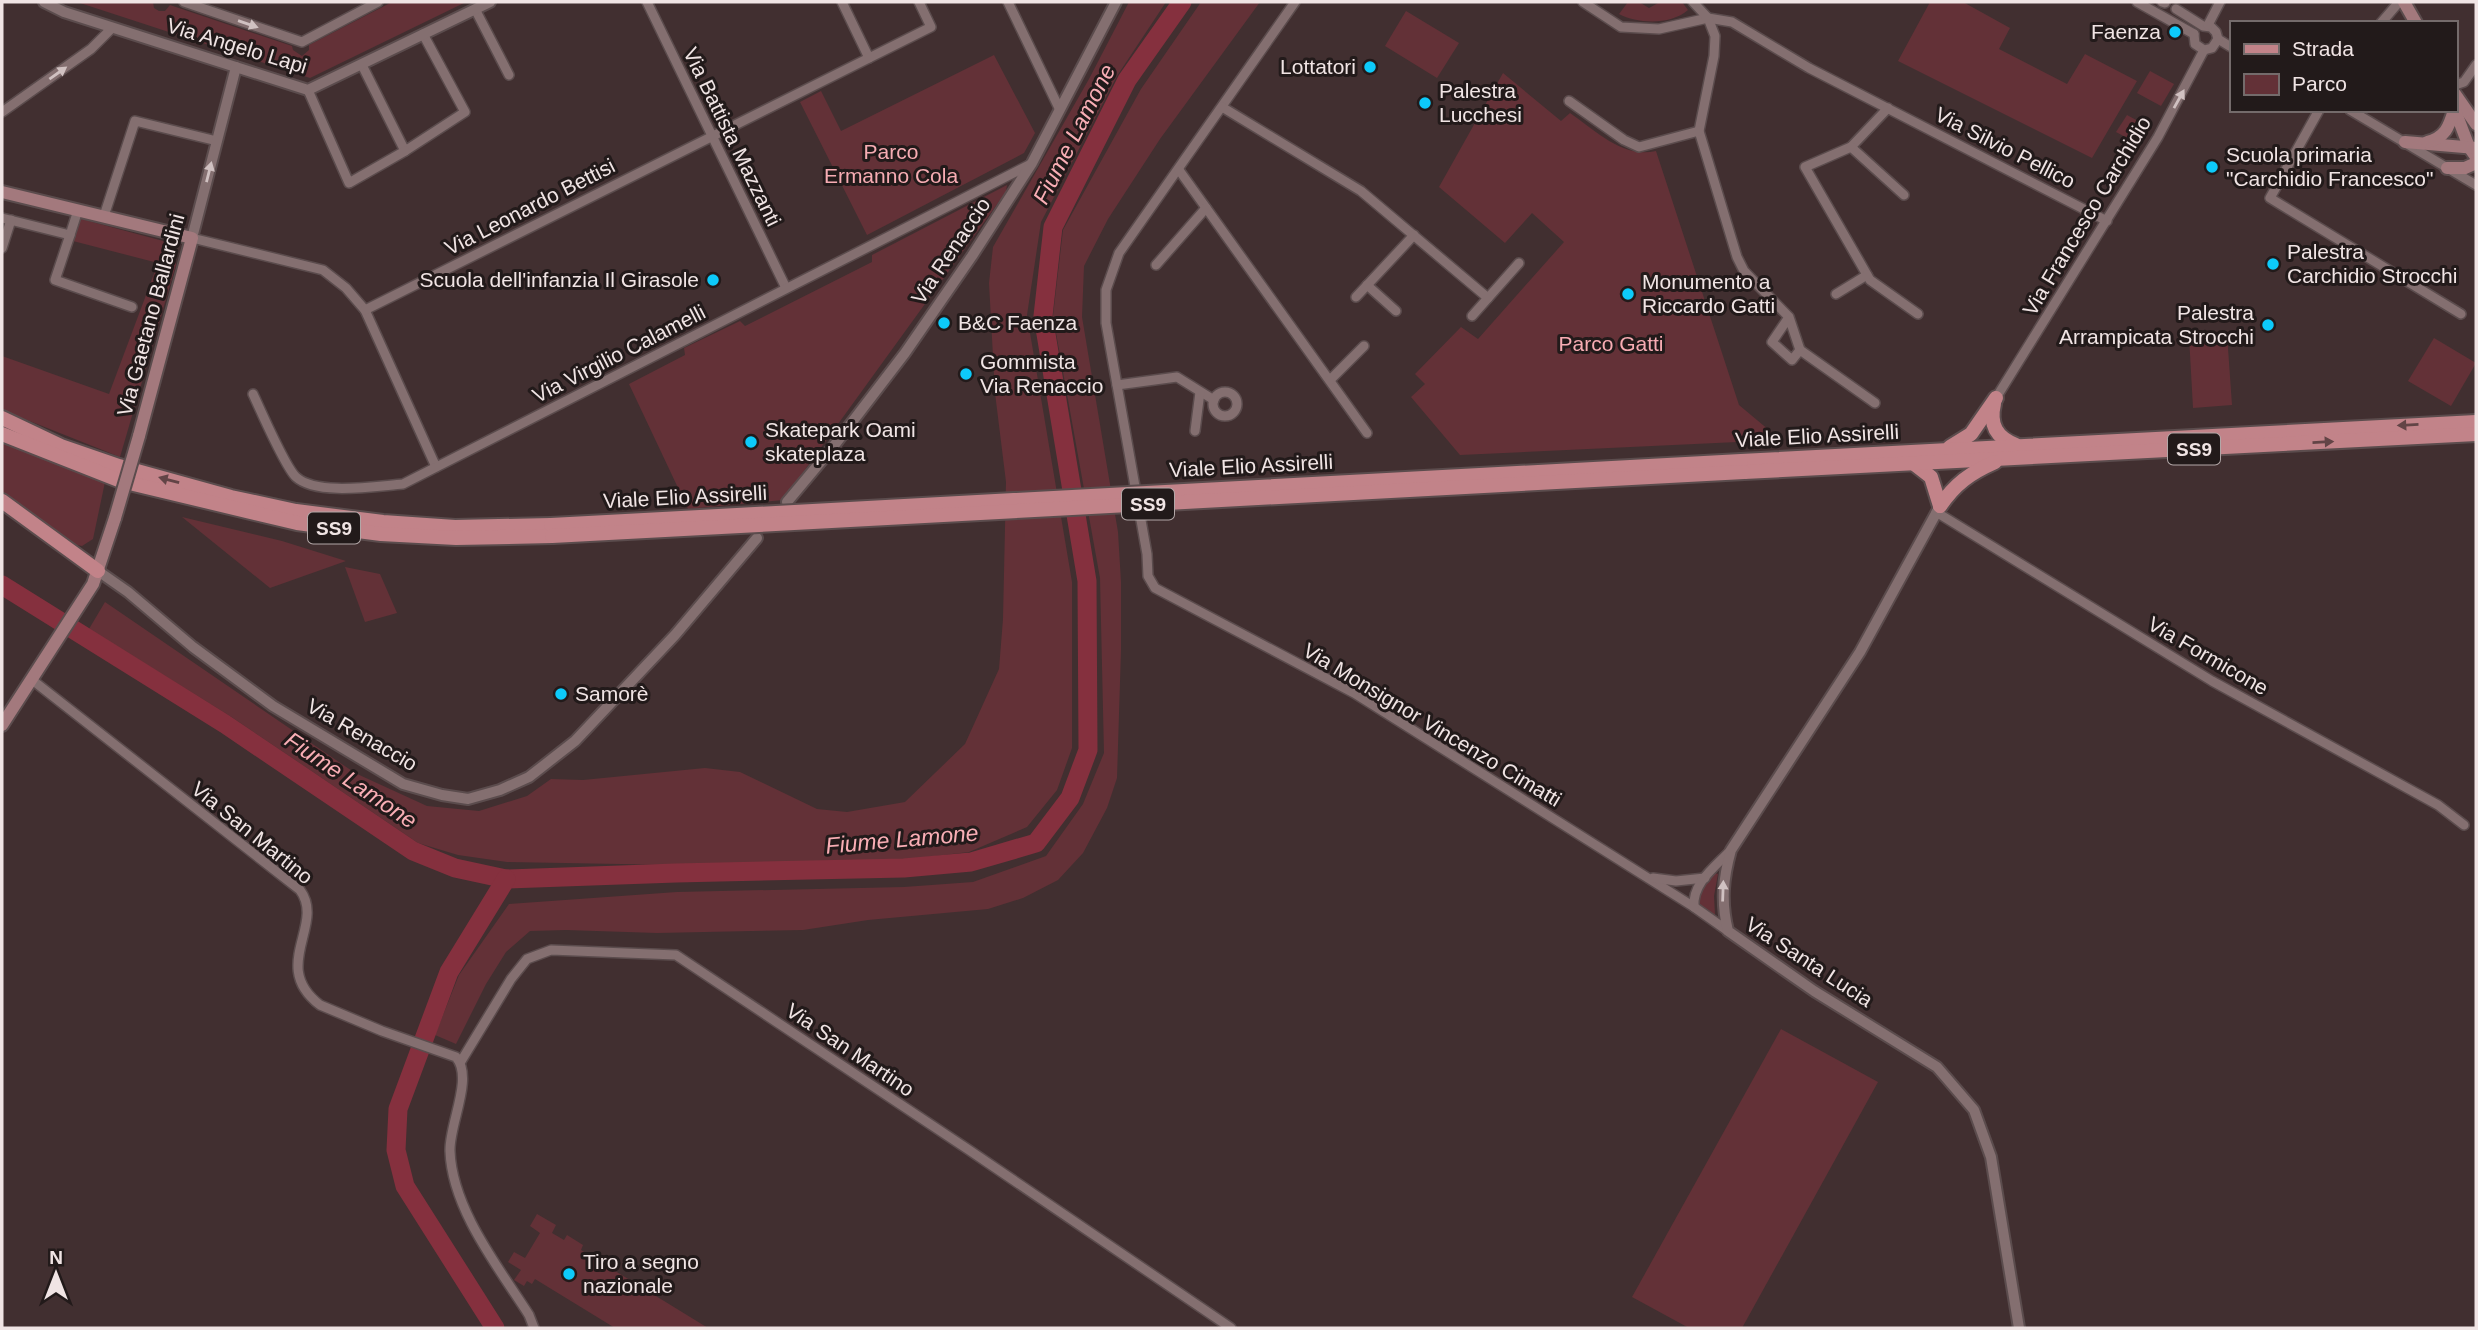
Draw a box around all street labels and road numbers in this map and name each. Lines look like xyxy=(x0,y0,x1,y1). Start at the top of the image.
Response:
street label: Via Angelo Lapi xyxy=(164,13,310,78)
street label: Via Battista Mazzanti xyxy=(679,44,786,230)
street label: Via Silvio Pellico xyxy=(1932,102,2079,193)
street label: Via Francesco Carchidio xyxy=(2018,112,2155,320)
street label: Via Leonardo Bettisi xyxy=(441,154,619,259)
street label: Via Renaccio xyxy=(907,193,995,308)
street label: Via Gaetano Ballardini xyxy=(112,211,189,419)
street label: Via Virgilio Calamelli xyxy=(529,300,709,407)
street label: Viale Elio Assirelli xyxy=(1734,420,1900,451)
road number: SS9 xyxy=(2168,433,2220,464)
street label: Viale Elio Assirelli xyxy=(1168,450,1334,481)
street label: Viale Elio Assirelli xyxy=(602,481,768,512)
road number: SS9 xyxy=(1122,489,1174,520)
road number: SS9 xyxy=(308,512,360,544)
street label: Via Formicone xyxy=(2144,612,2272,699)
street label: Via Monsignor Vincenzo Cimatti xyxy=(1299,638,1565,811)
street label: Via Renaccio xyxy=(303,694,421,775)
street label: Via San Martino xyxy=(187,777,317,888)
street label: Via Santa Lucia xyxy=(1741,912,1877,1011)
street label: Via San Martino xyxy=(782,998,918,1101)

